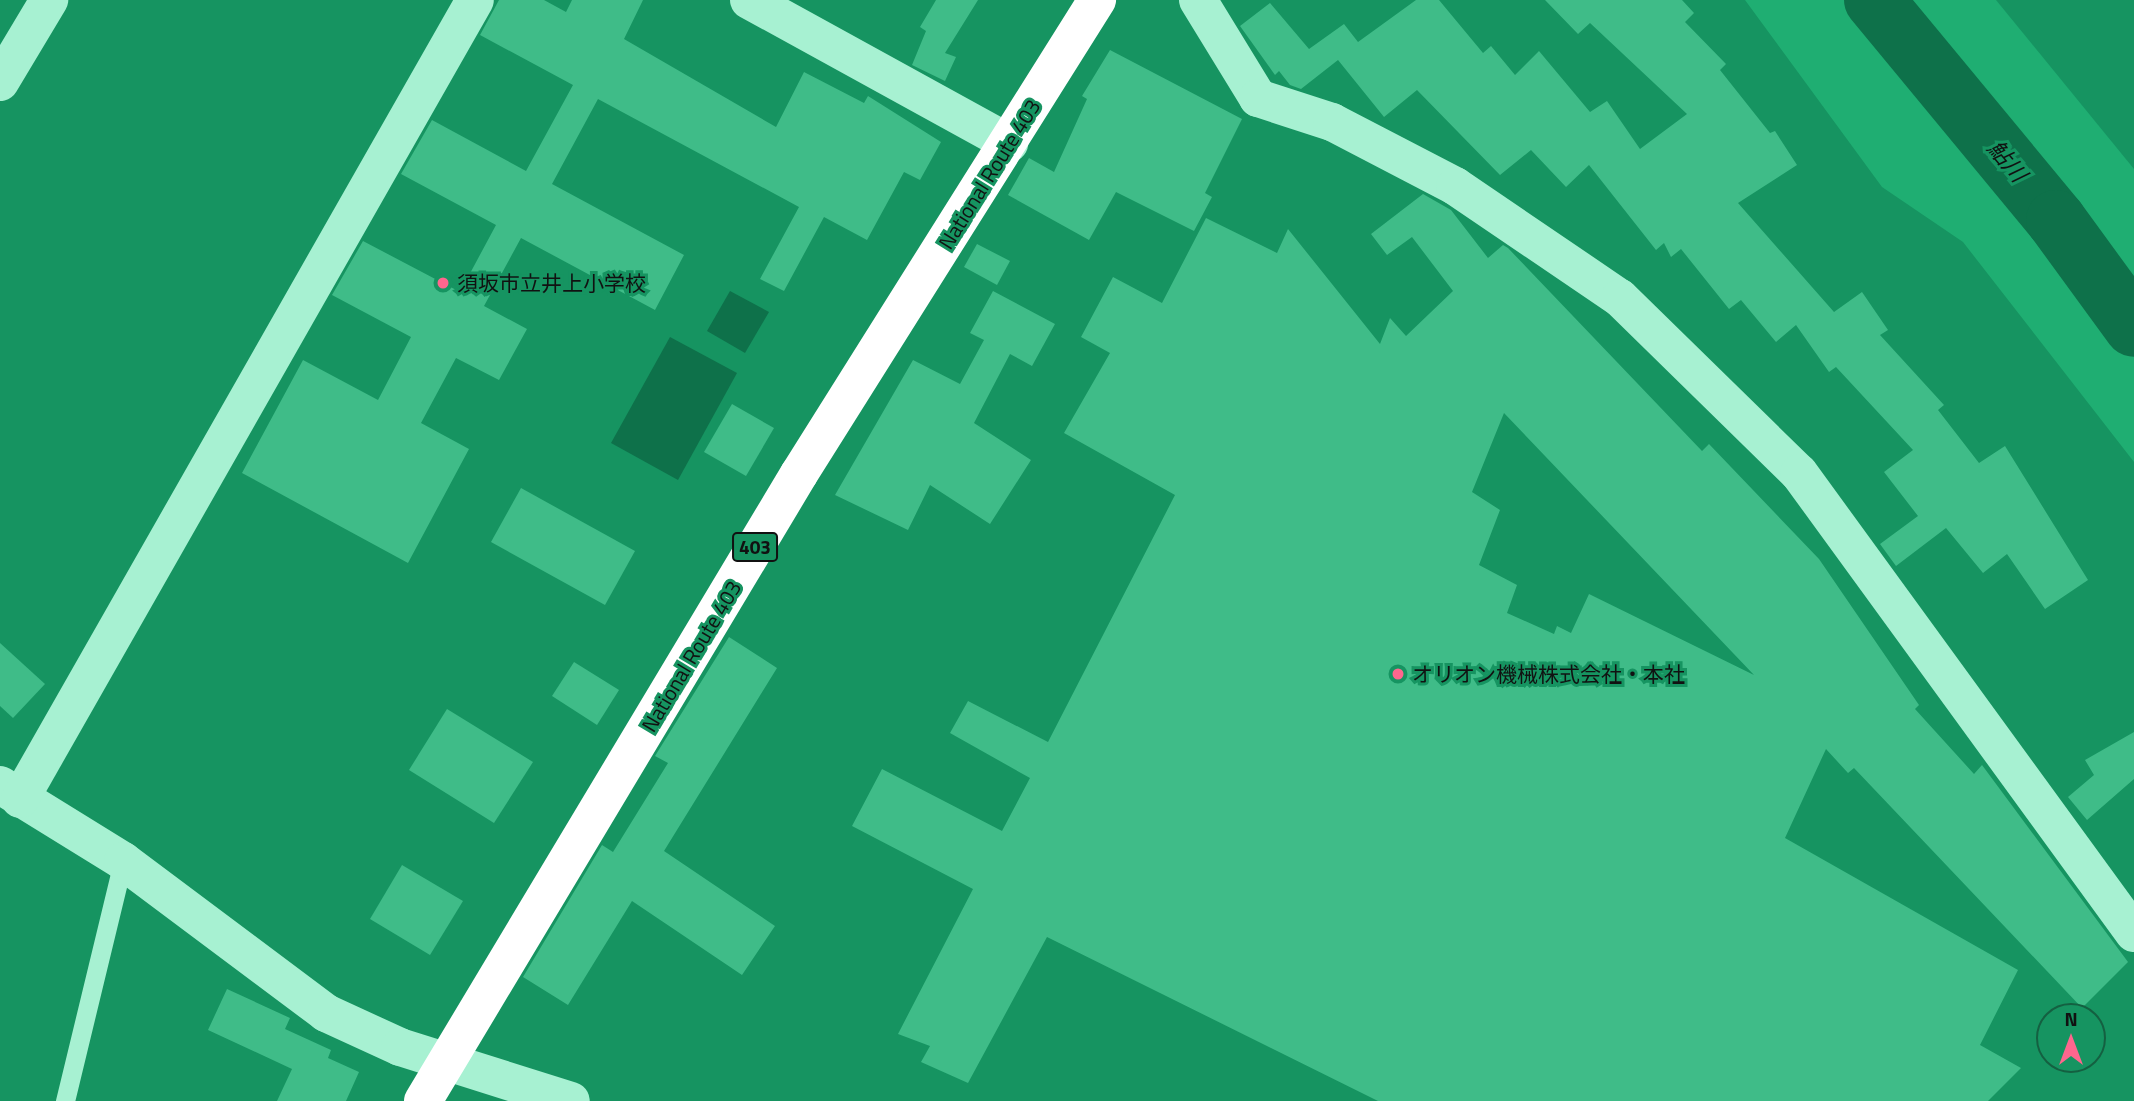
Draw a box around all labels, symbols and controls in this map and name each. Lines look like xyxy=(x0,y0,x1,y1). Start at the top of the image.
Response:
street label: National Route 403 xyxy=(933,94,1045,254)
water label: 鮎川 xyxy=(1982,135,2032,187)
place label: 須坂市立井上小学校 xyxy=(457,270,646,296)
marker: 須坂市立井上小学校 xyxy=(435,275,451,291)
road number: 403 xyxy=(730,532,780,562)
street label: National Route 403 xyxy=(636,576,746,736)
place label: オリオン機械株式会社・本社 xyxy=(1412,661,1685,687)
marker: オリオン機械株式会社・本社 xyxy=(1390,666,1406,682)
north arrow xyxy=(2036,1003,2106,1073)
text: N xyxy=(2064,1004,2078,1033)

